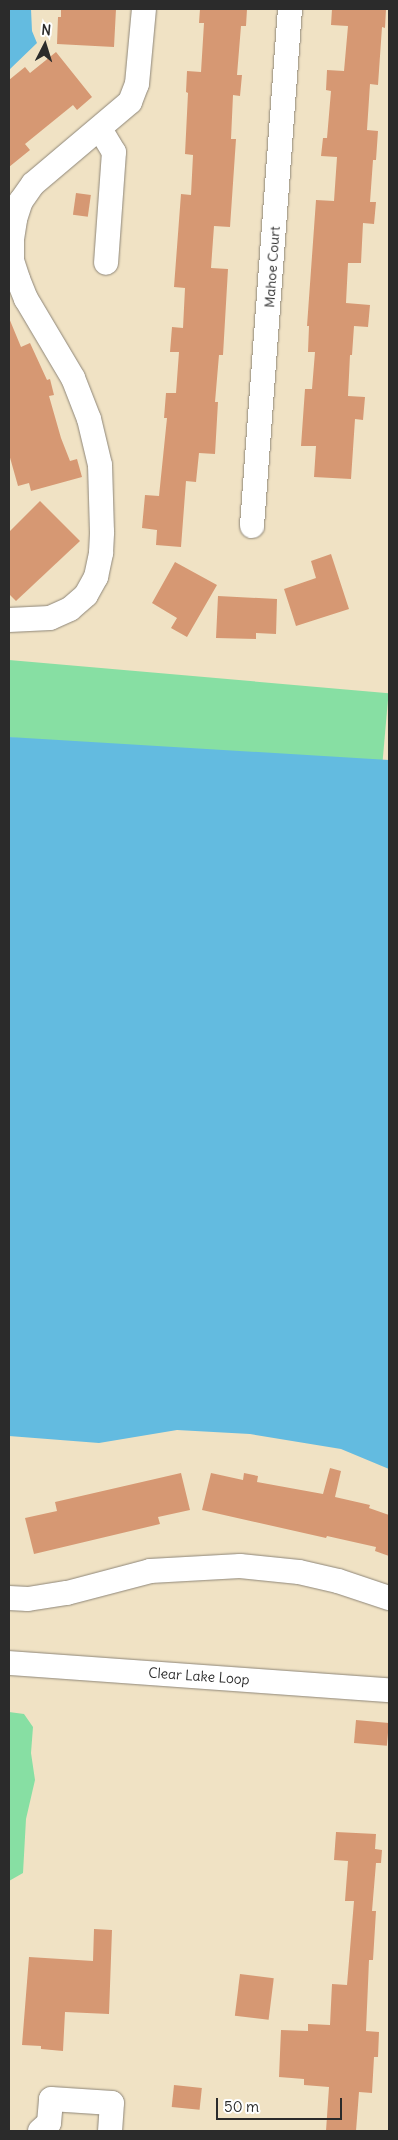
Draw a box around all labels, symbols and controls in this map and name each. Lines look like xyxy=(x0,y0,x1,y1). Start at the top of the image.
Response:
north arrow xyxy=(20,20,70,70)
text: N xyxy=(41,21,52,39)
street label: Mahoe Court xyxy=(261,226,283,308)
street label: Clear Lake Loop xyxy=(148,1664,250,1688)
scale bar xyxy=(218,2088,344,2120)
text: 50 m xyxy=(224,2097,259,2116)

